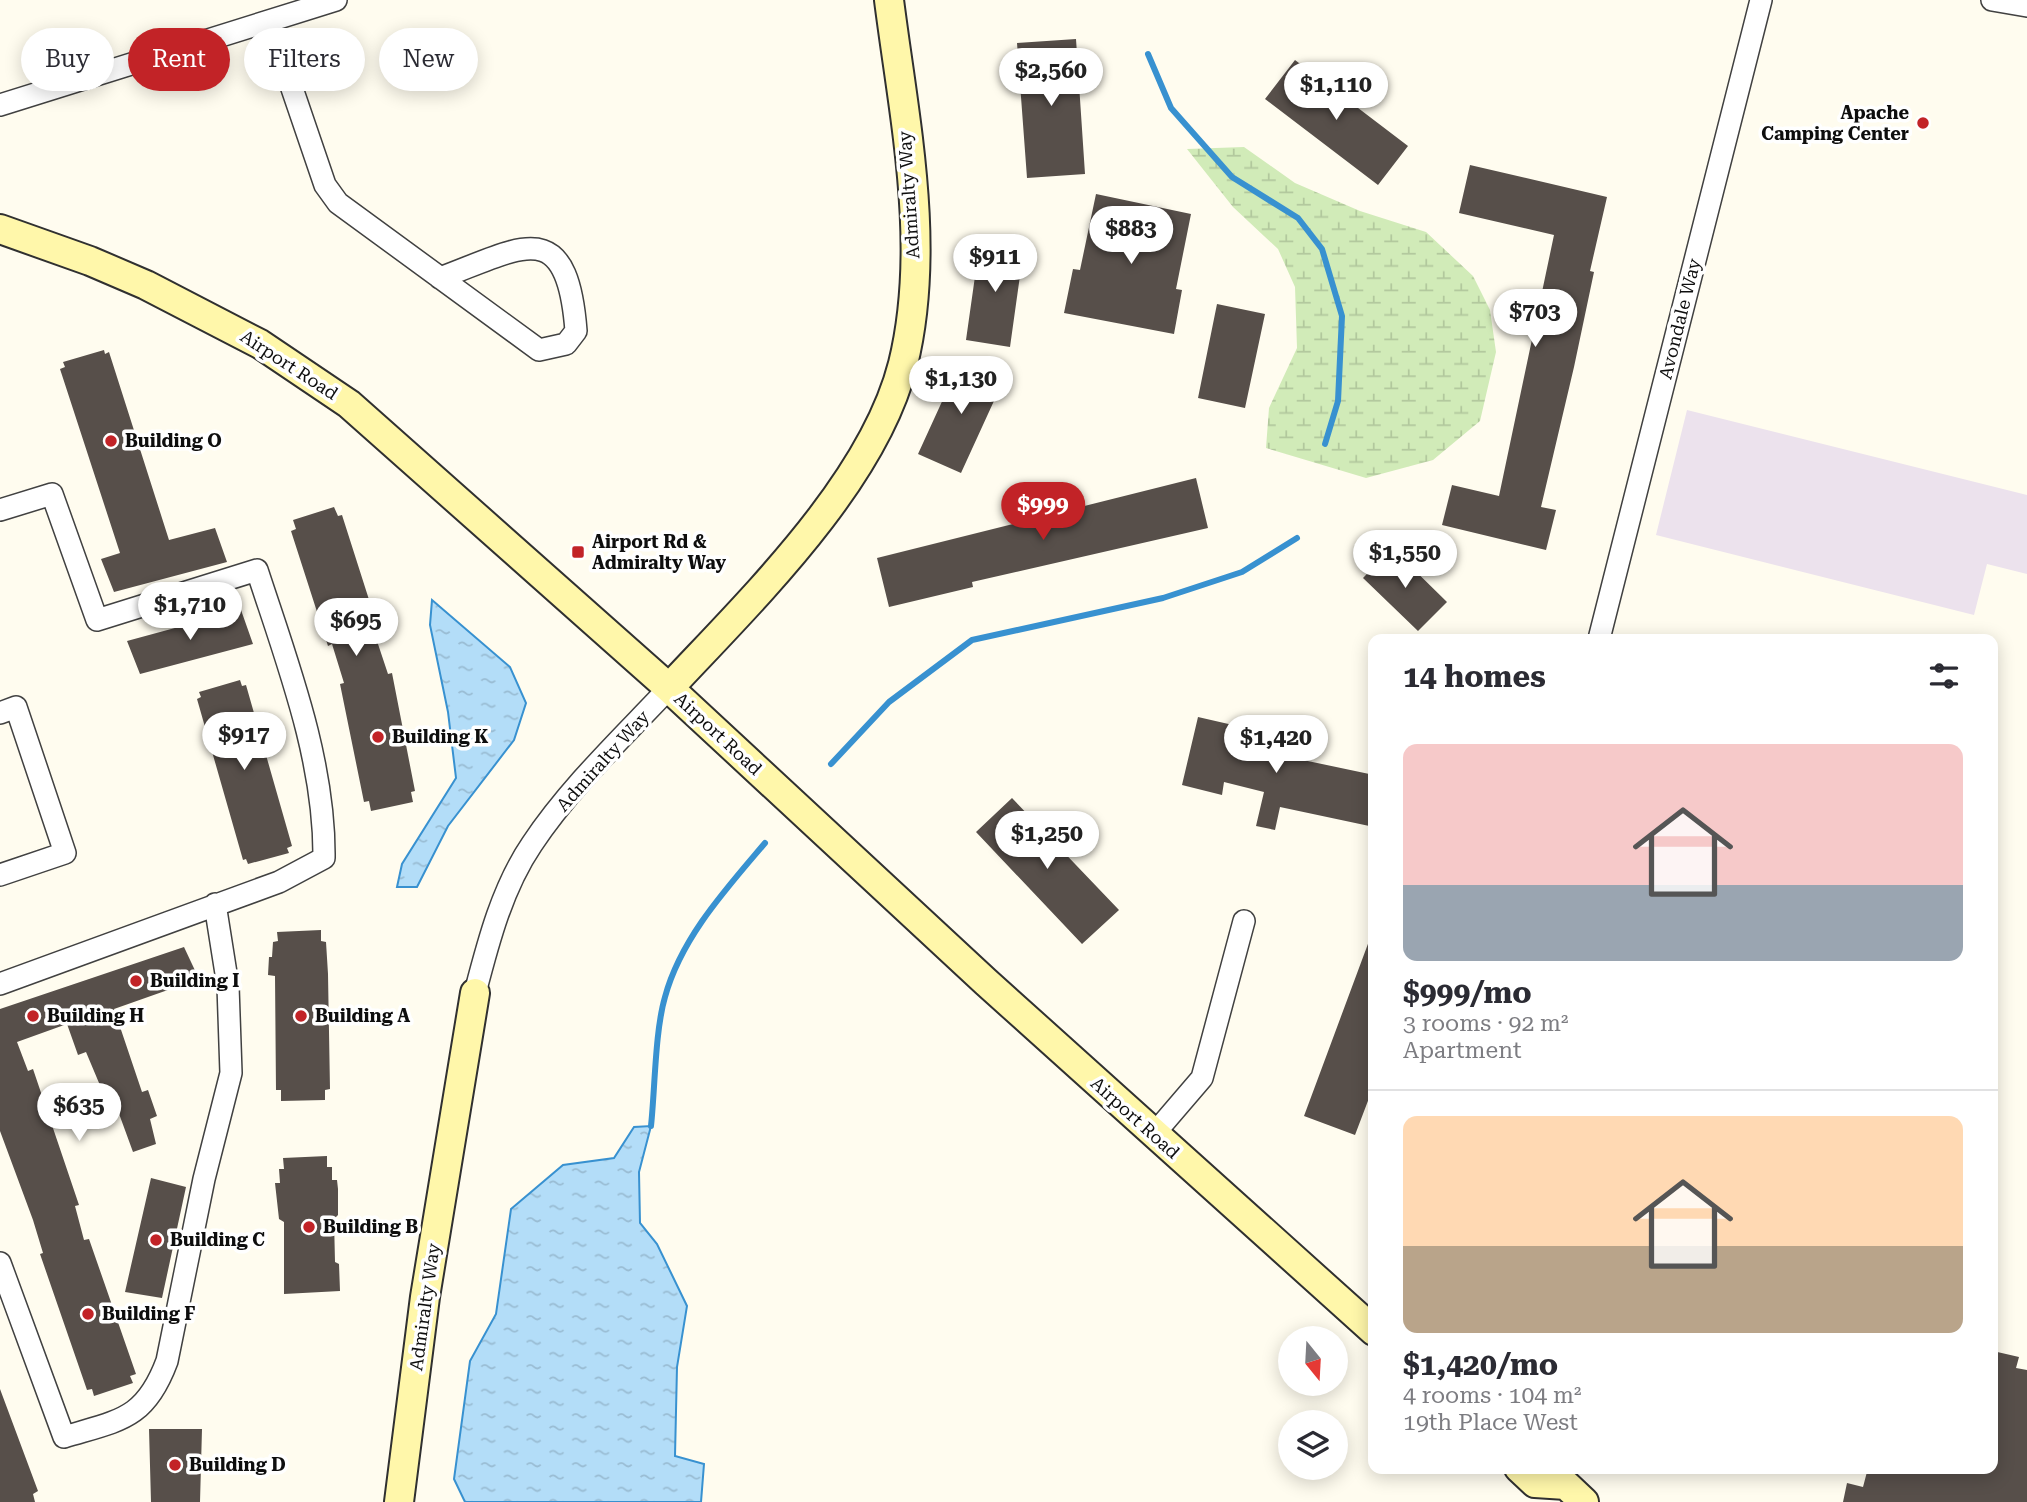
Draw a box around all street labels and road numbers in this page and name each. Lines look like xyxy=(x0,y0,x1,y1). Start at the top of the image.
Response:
street label: Admiralty Way xyxy=(894,130,923,260)
street label: Avondale Way xyxy=(1654,256,1705,381)
street label: Airport Road xyxy=(237,325,342,404)
street label: Airport Road xyxy=(670,688,767,780)
street label: Admiralty Way xyxy=(552,706,654,815)
street label: Airport Road xyxy=(1087,1072,1184,1163)
street label: Admiralty Way xyxy=(405,1242,444,1372)

